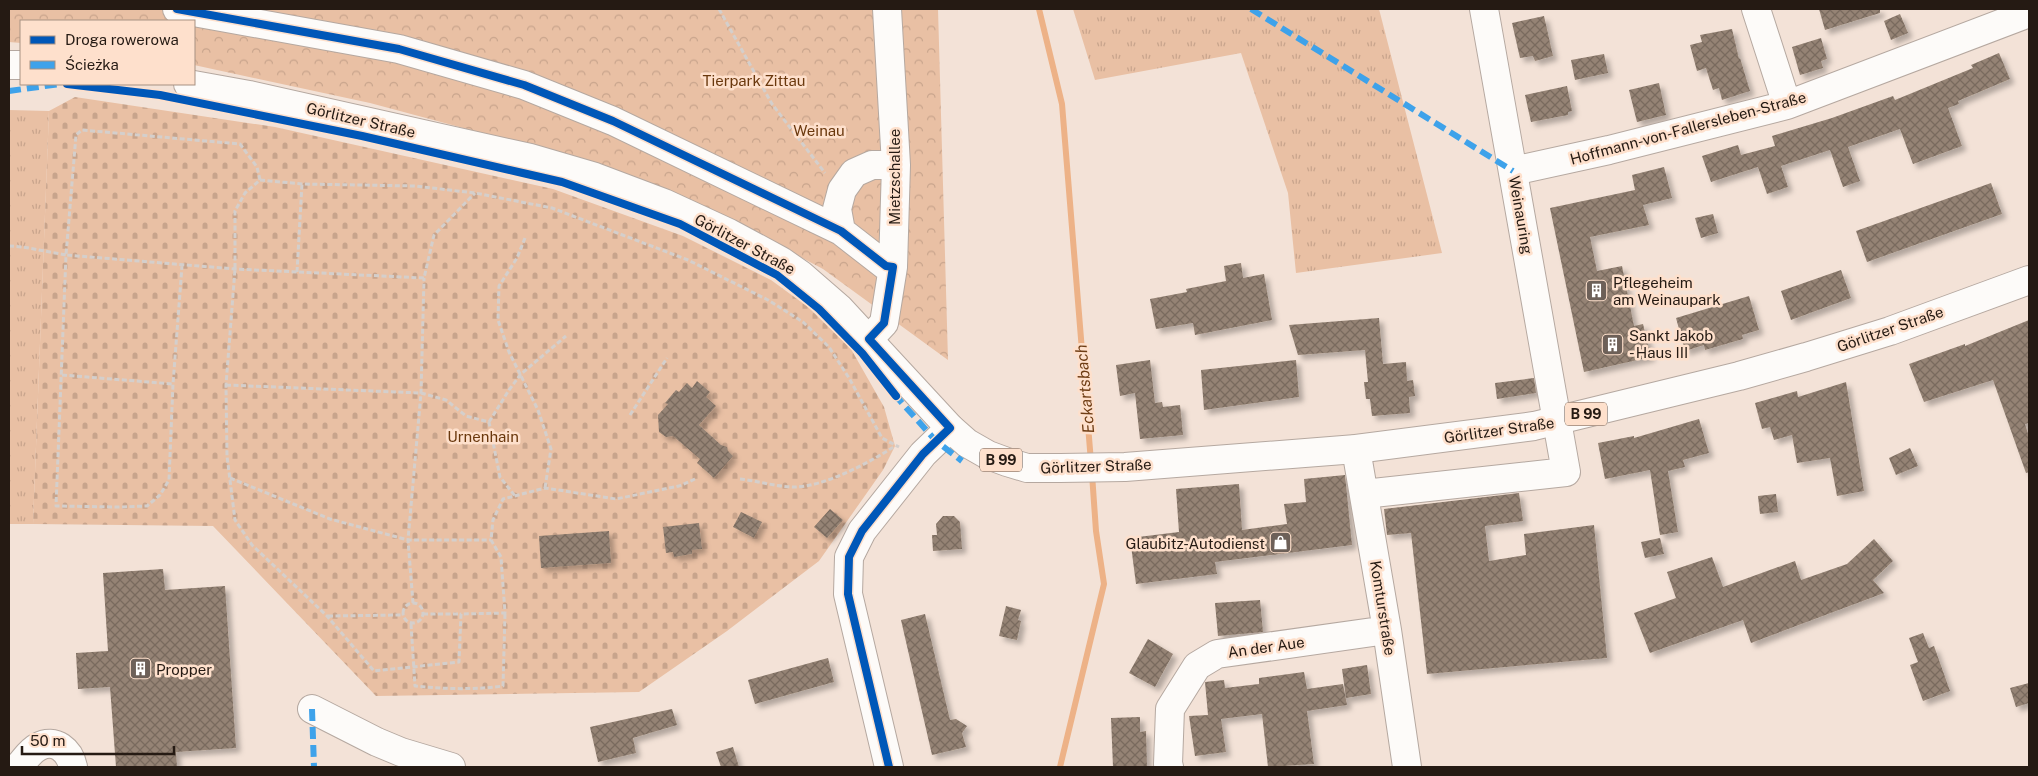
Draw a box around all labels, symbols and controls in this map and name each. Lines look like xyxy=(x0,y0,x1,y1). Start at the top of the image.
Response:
legend xyxy=(20,20,195,85)
text: Droga rowerowa xyxy=(65,31,179,48)
text: Ścieżka xyxy=(65,55,119,73)
park label: Tierpark Zittau xyxy=(703,72,805,89)
street label: Hoffmann-von-Fallersleben-Straße xyxy=(1568,88,1808,168)
street label: Görlitzer Straße xyxy=(305,99,417,141)
park label: Weinau xyxy=(793,122,845,139)
street label: Mietzschallee xyxy=(886,129,903,225)
street label: Weinauring xyxy=(1506,174,1536,256)
street label: Görlitzer Straße xyxy=(692,210,798,278)
place label: Pflegeheim am Weinaupark xyxy=(1613,274,1721,308)
building icon: Pflegeheim am Weinaupark xyxy=(1585,279,1609,303)
street label: Görlitzer Straße xyxy=(1835,303,1945,355)
place label: Sankt Jakob - Haus III xyxy=(1629,327,1713,361)
building icon: Sankt Jakob - Haus III xyxy=(1601,332,1625,356)
water label: Eckartsbach xyxy=(1072,344,1098,434)
road number: B 99 xyxy=(1565,402,1607,426)
street label: Görlitzer Straße xyxy=(1443,414,1555,446)
park label: Urnenhain xyxy=(447,428,519,445)
road number: B 99 xyxy=(980,448,1022,472)
street label: Görlitzer Straße xyxy=(1040,456,1152,476)
shop icon: Glaubitz-Autodienst xyxy=(1269,531,1293,555)
place label: Glaubitz-Autodienst xyxy=(1126,535,1265,552)
street label: Komturstraße xyxy=(1367,559,1399,657)
street label: An der Aue xyxy=(1226,633,1306,661)
building icon: Propper xyxy=(128,657,152,681)
place label: Propper xyxy=(156,661,212,678)
scale bar xyxy=(22,724,175,756)
text: 50 m xyxy=(30,732,65,749)

